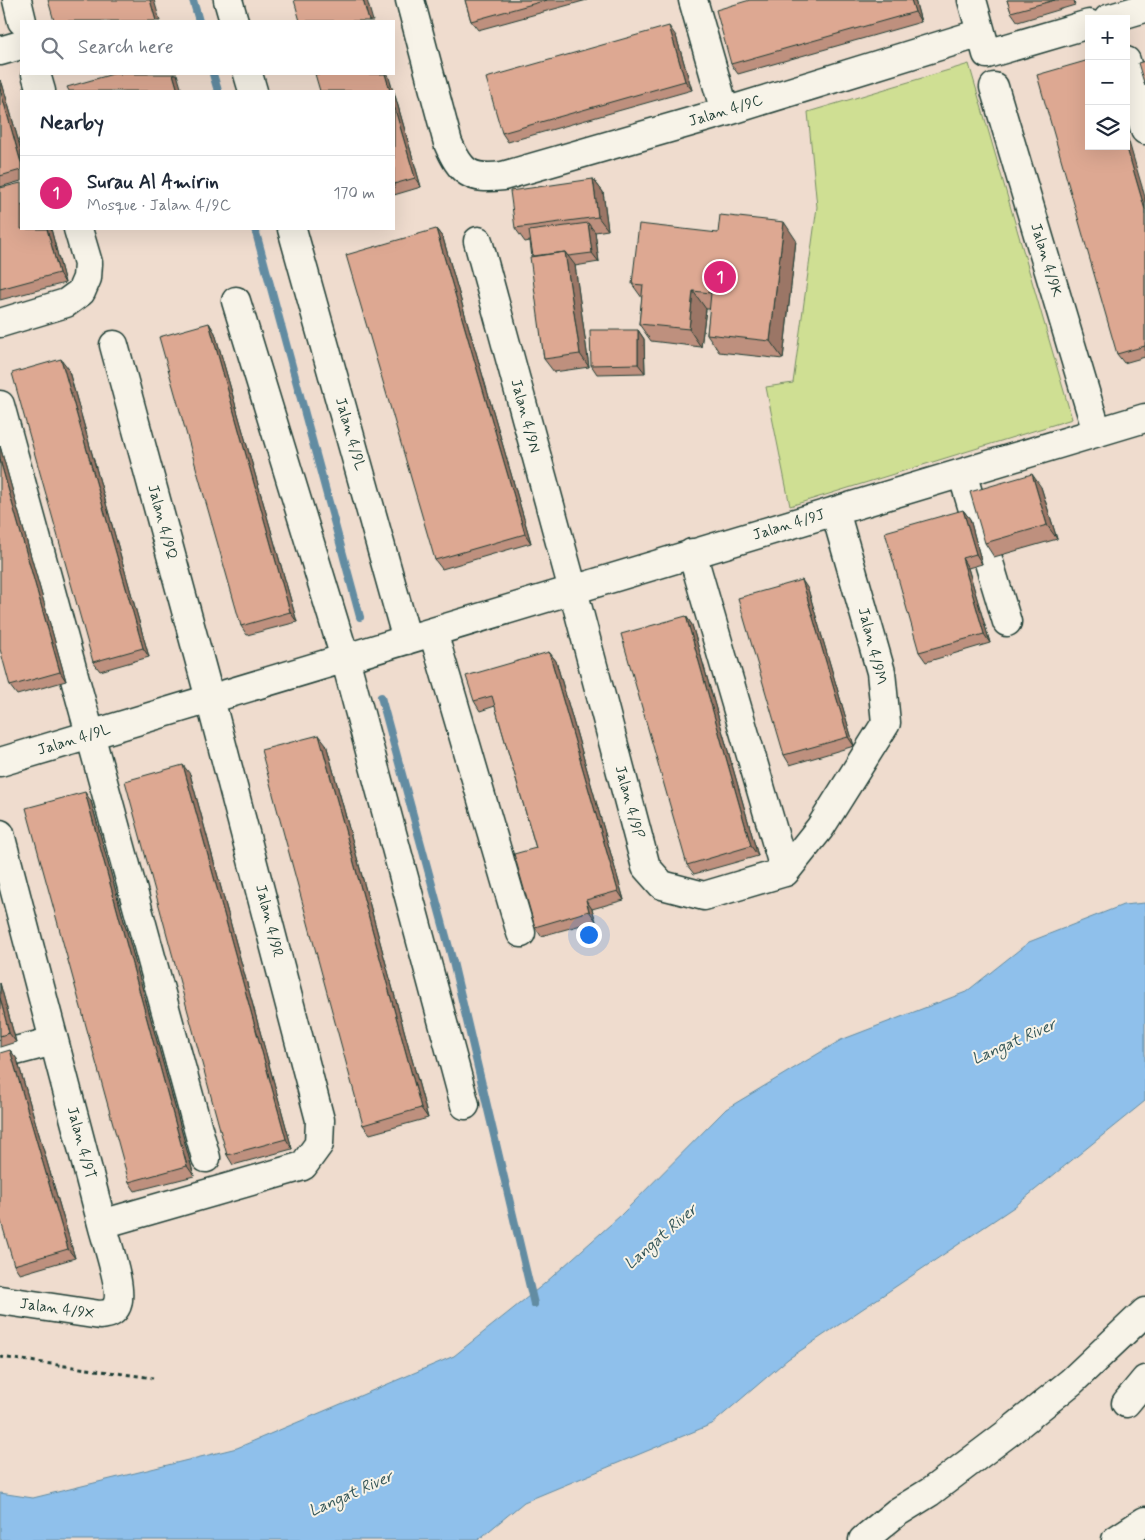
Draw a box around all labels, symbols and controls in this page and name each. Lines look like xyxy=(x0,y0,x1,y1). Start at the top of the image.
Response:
map controls xyxy=(1085,15,1130,150)
button: + xyxy=(1085,15,1130,60)
search box xyxy=(20,20,395,75)
icon: search xyxy=(38,34,66,62)
text: Search here xyxy=(78,35,174,60)
button: − xyxy=(1085,60,1130,105)
street label: Jalan 4/9C xyxy=(687,90,766,132)
button: layers xyxy=(1085,105,1130,150)
text: Nearby xyxy=(40,109,104,137)
text: Surau Al Amirin xyxy=(87,170,219,195)
text: 1 xyxy=(52,183,60,204)
text: 170 m xyxy=(333,183,375,204)
text: Mosque · Jalan 4/9C xyxy=(87,195,231,216)
street label: Jalan 4/9K xyxy=(1025,221,1067,300)
pin: 1 xyxy=(704,258,736,296)
street label: Jalan 4/9N xyxy=(506,377,544,455)
street label: Jalan 4/9L xyxy=(330,395,370,474)
street label: Jalan 4/9Q xyxy=(142,482,182,562)
street label: Jalan 4/9J xyxy=(750,504,828,545)
street label: Jalan 4/9M xyxy=(853,605,891,687)
street label: Jalan 4/9L xyxy=(35,719,114,761)
street label: Jalan 4/9P xyxy=(610,763,648,841)
street label: Jalan 4/9R xyxy=(250,882,288,960)
your location xyxy=(576,922,602,948)
water label: Langat River xyxy=(969,1013,1062,1072)
street label: Jalan 4/9T xyxy=(62,1104,100,1182)
water label: Langat River xyxy=(620,1198,705,1276)
street label: Jalan 4/9X xyxy=(18,1294,96,1324)
water label: Langat River xyxy=(306,1465,399,1524)

